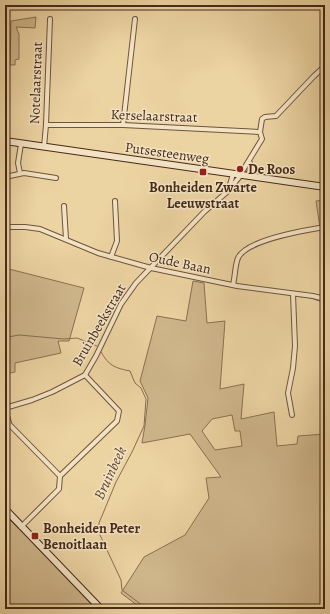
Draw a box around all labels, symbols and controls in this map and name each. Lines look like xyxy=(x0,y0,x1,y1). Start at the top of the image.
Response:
street label: Notelaarstraat xyxy=(25,41,47,125)
street label: Kerselaarstraat xyxy=(110,105,198,127)
street label: Putsesteenweg xyxy=(124,138,210,168)
place label: De Roos xyxy=(248,160,296,179)
marker: De Roos xyxy=(235,164,245,174)
marker: Bonheiden Zwarte Leeuwstraat xyxy=(198,167,208,177)
place label: Bonheiden Zwarte Leeuwstraat xyxy=(149,178,257,213)
street label: Oude Baan xyxy=(147,247,213,279)
street label: Bruinbeekstraat xyxy=(68,280,131,370)
water label: Bruinbeek xyxy=(89,443,131,503)
place label: Bonheiden Peter Benoitlaan xyxy=(43,519,140,554)
marker: Bonheiden Peter Benoitlaan xyxy=(30,531,40,541)

